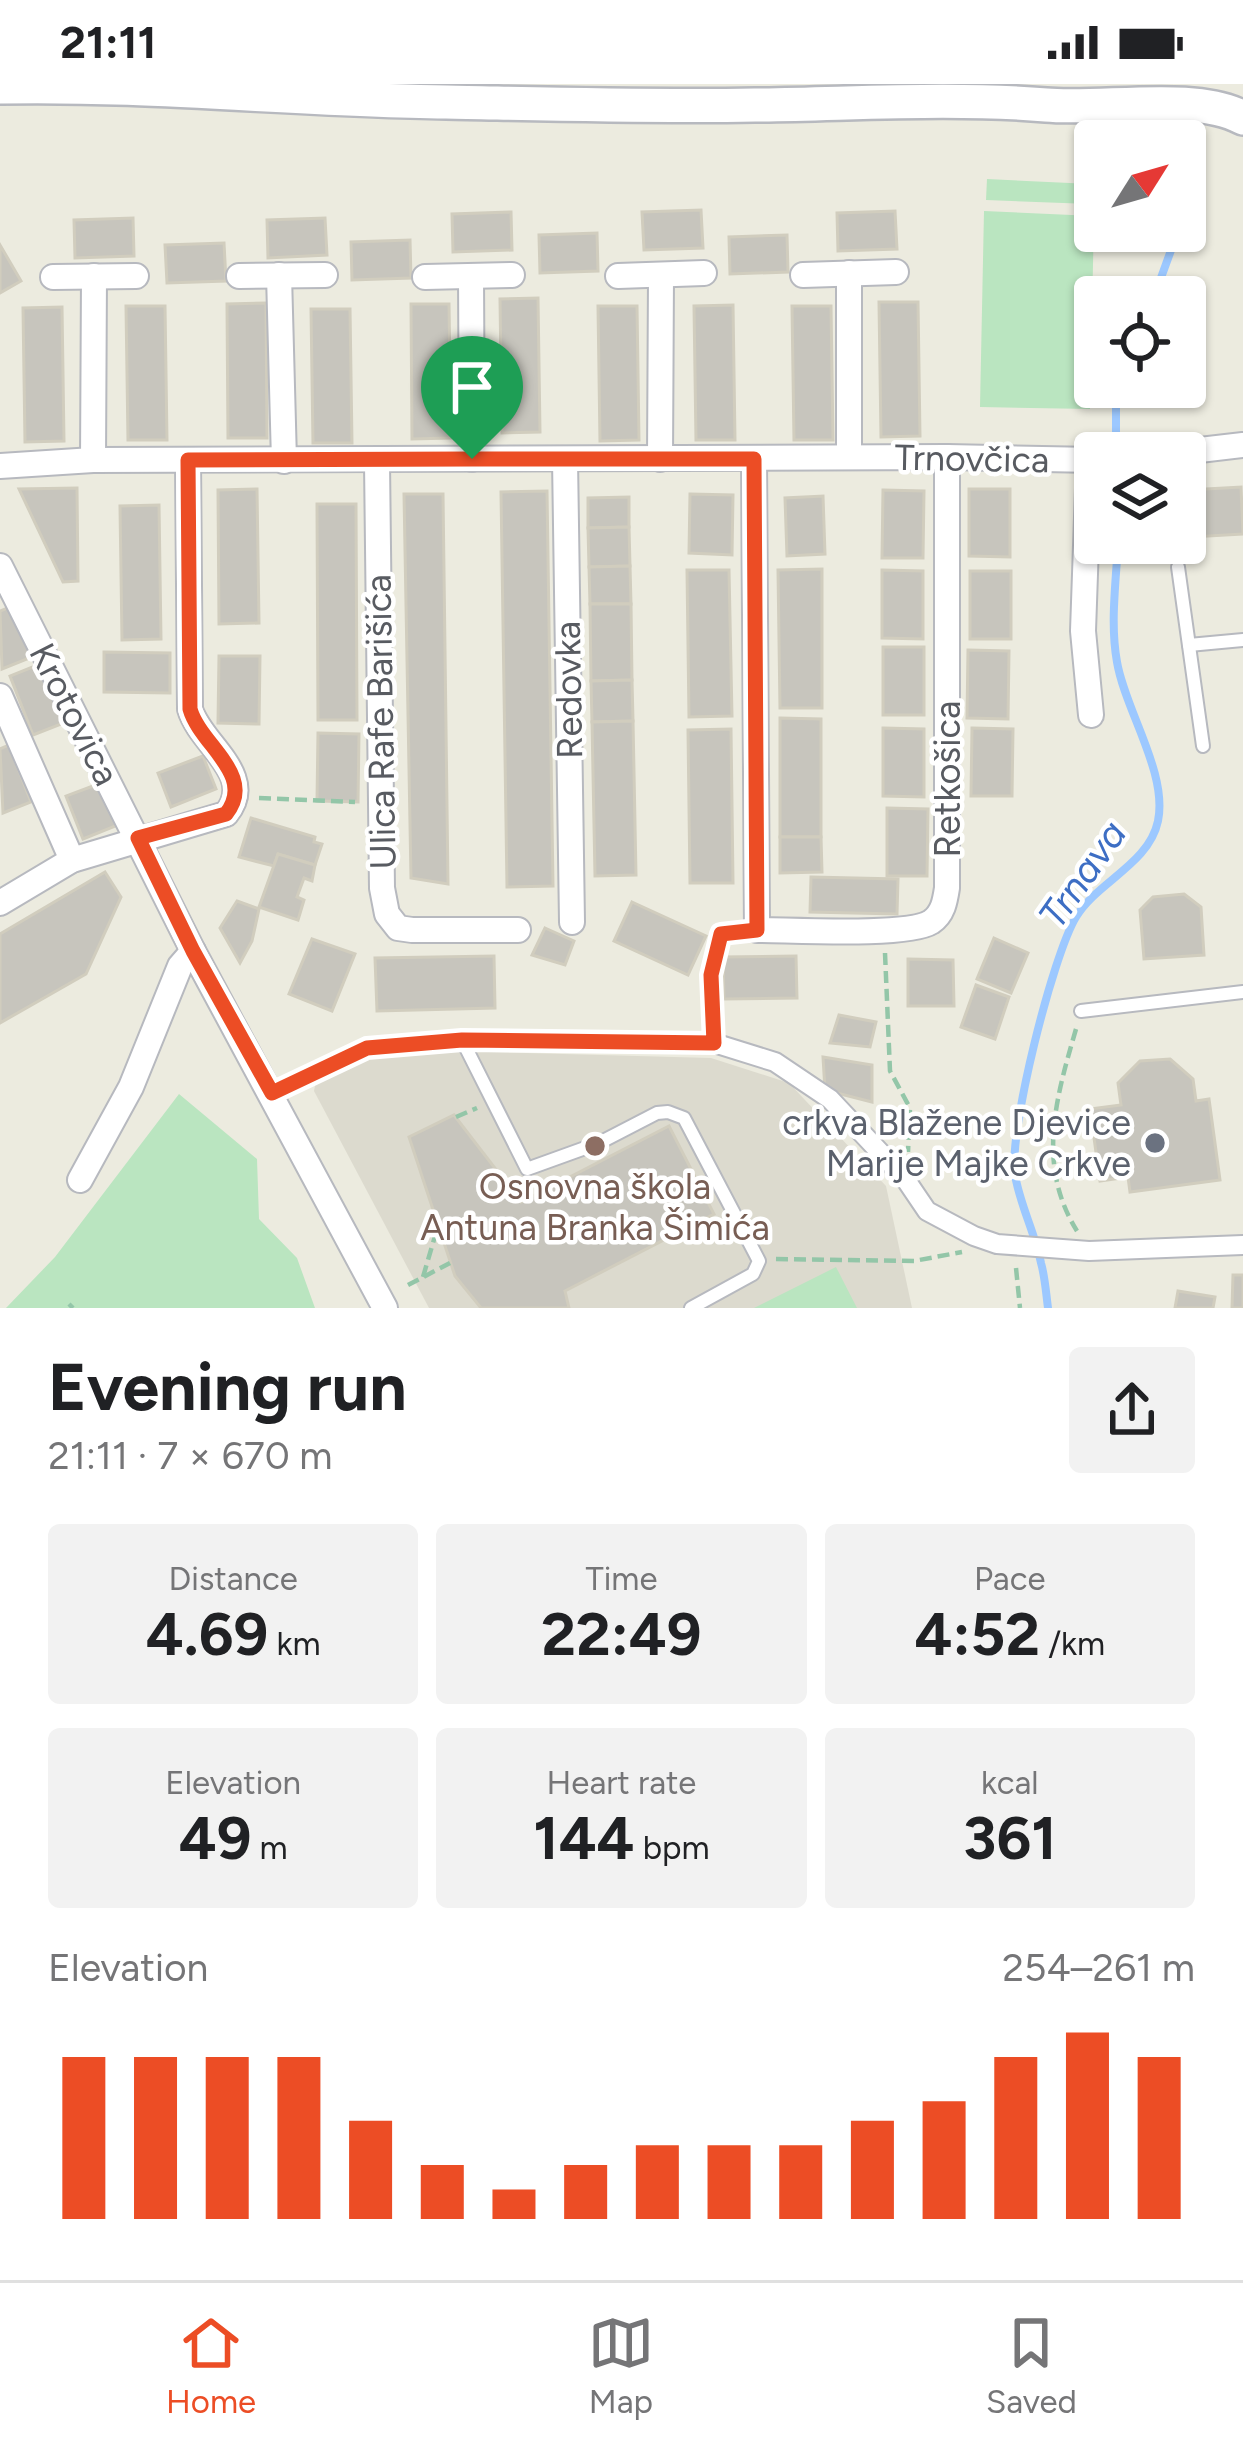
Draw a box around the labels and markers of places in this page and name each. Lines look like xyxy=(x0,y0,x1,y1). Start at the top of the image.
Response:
pin xyxy=(421,336,523,459)
place label: crkva Blažene Djevice Marije Majke Crkve xyxy=(782,1101,1131,1185)
marker: crkva Blažene Djevice Marije Majke Crkve xyxy=(1142,1130,1168,1156)
marker: Osnovna škola Antuna Branka Šimića xyxy=(582,1133,608,1159)
place label: Osnovna škola Antuna Branka Šimića xyxy=(420,1165,770,1249)

